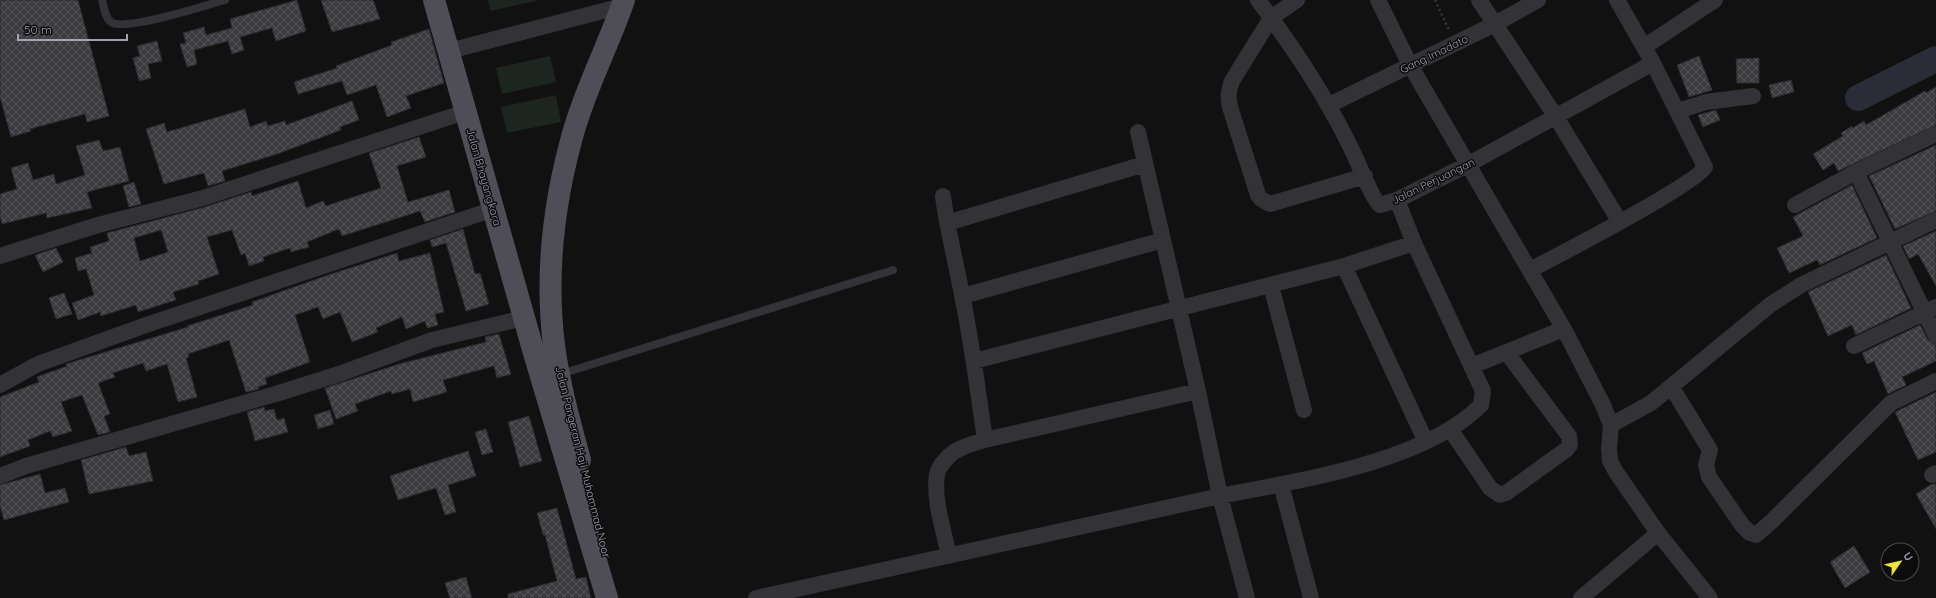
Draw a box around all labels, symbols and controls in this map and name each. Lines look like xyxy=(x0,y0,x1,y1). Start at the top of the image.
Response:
scale bar xyxy=(18,16,127,42)
text: 50 m xyxy=(24,22,52,37)
street label: Gang Imadato xyxy=(1398,31,1471,76)
street label: Jalan Bhayangkara xyxy=(463,127,505,227)
street label: Jalan Perjuangan xyxy=(1389,155,1477,207)
street label: Jalan Pangeran Haji Muhammad Noor xyxy=(552,365,614,560)
north arrow xyxy=(1880,542,1920,582)
text: U xyxy=(1900,549,1916,564)

